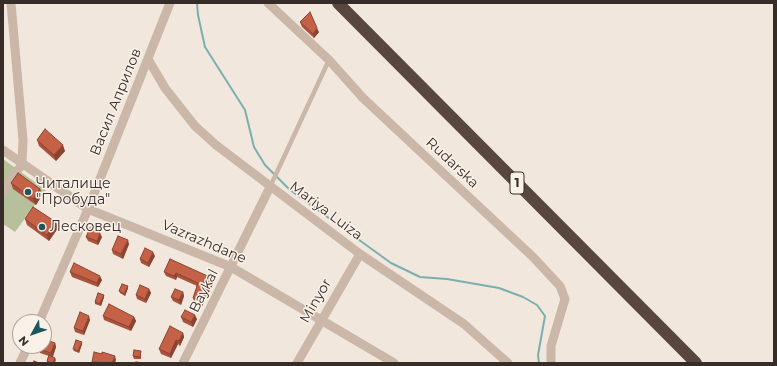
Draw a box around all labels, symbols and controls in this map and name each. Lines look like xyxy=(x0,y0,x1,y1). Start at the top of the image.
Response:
street label: Васил Априлов xyxy=(87,46,145,158)
street label: Rudarska xyxy=(422,134,482,192)
road number: 1 xyxy=(510,172,524,194)
place label: Читалище "Пробуда" xyxy=(36,176,111,208)
street label: Mariya Luiza xyxy=(286,178,366,244)
marker: Читалище "Пробуда" xyxy=(23,187,33,197)
street label: Vazrazhdane xyxy=(159,217,249,267)
place label: Лесковец xyxy=(50,219,121,235)
marker: Лесковец xyxy=(37,222,47,232)
street label: Baykal xyxy=(186,267,222,315)
street label: Minyor xyxy=(297,276,335,326)
north arrow xyxy=(12,314,52,354)
text: N xyxy=(15,333,32,349)

